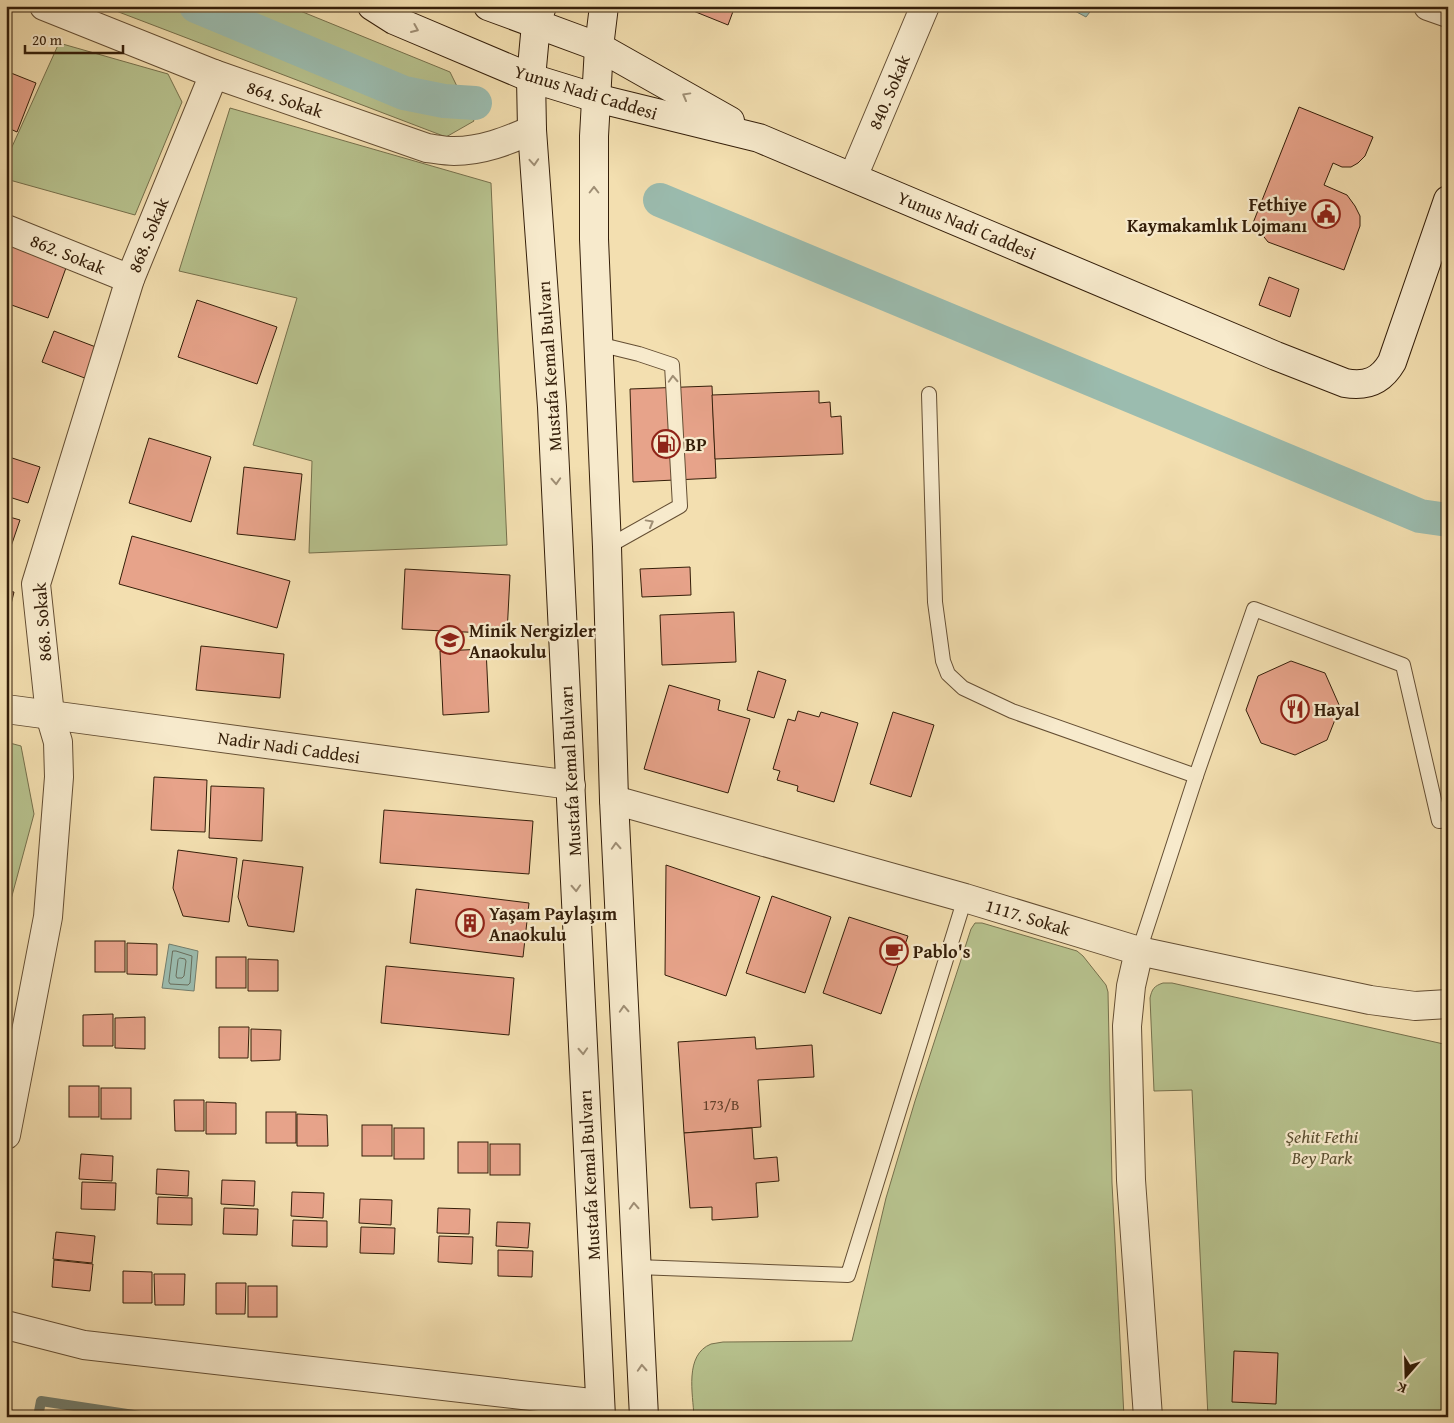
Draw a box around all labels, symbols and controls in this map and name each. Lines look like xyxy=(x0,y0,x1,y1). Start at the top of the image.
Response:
scale bar xyxy=(25,22,122,54)
one-way arrow xyxy=(410,22,419,33)
text: 20 m xyxy=(32,29,63,50)
street label: 840. Sokak xyxy=(861,50,917,134)
street label: Yunus Nadi Caddesi xyxy=(511,57,661,127)
street label: 864. Sokak xyxy=(243,73,328,125)
one-way arrow xyxy=(682,93,691,103)
one-way arrow xyxy=(529,158,540,166)
street label: Yunus Nadi Caddesi xyxy=(893,184,1041,266)
one-way arrow xyxy=(589,186,599,194)
place label: Fethiye Kaymakamlık Lojmanı xyxy=(1127,191,1307,239)
street label: 868. Sokak xyxy=(121,192,176,277)
public building icon: Fethiye Kaymakamlık Lojmanı xyxy=(1311,199,1341,229)
street label: 862. Sokak xyxy=(26,227,111,282)
street label: Mustafa Kemal Bulvarı xyxy=(530,280,568,452)
one-way arrow xyxy=(667,374,678,382)
fuel station icon: BP xyxy=(651,429,681,459)
place label: BP xyxy=(685,431,707,458)
one-way arrow xyxy=(551,478,561,485)
one-way arrow xyxy=(644,519,653,529)
street label: 868. Sokak xyxy=(26,581,58,662)
place label: Minik Nergizler Anaokulu xyxy=(469,617,597,665)
school or university icon: Minik Nergizler Anaokulu xyxy=(435,625,465,655)
street label: Mustafa Kemal Bulvarı xyxy=(552,685,588,857)
restaurant icon: Hayal xyxy=(1280,694,1310,724)
place label: Hayal xyxy=(1314,696,1360,723)
street label: Nadir Nadi Caddesi xyxy=(216,724,362,770)
one-way arrow xyxy=(611,842,622,850)
one-way arrow xyxy=(570,884,581,892)
street label: 1117. Sokak xyxy=(982,891,1075,943)
place label: Yaşam Paylaşım Anaokulu xyxy=(489,900,618,948)
building icon: Yaşam Paylaşım Anaokulu xyxy=(455,908,485,938)
cafe icon: Pablo's xyxy=(879,936,909,966)
place label: Pablo's xyxy=(913,938,971,965)
one-way arrow xyxy=(618,1004,629,1012)
one-way arrow xyxy=(578,1047,588,1055)
street label: Mustafa Kemal Bulvarı xyxy=(571,1089,607,1261)
house number: 173/B xyxy=(702,1094,740,1115)
park label: Şehit Fethi Bey Park xyxy=(1286,1123,1359,1171)
one-way arrow xyxy=(628,1202,639,1210)
north arrow xyxy=(1382,1350,1432,1400)
one-way arrow xyxy=(636,1364,647,1372)
text: K xyxy=(1394,1377,1409,1399)

